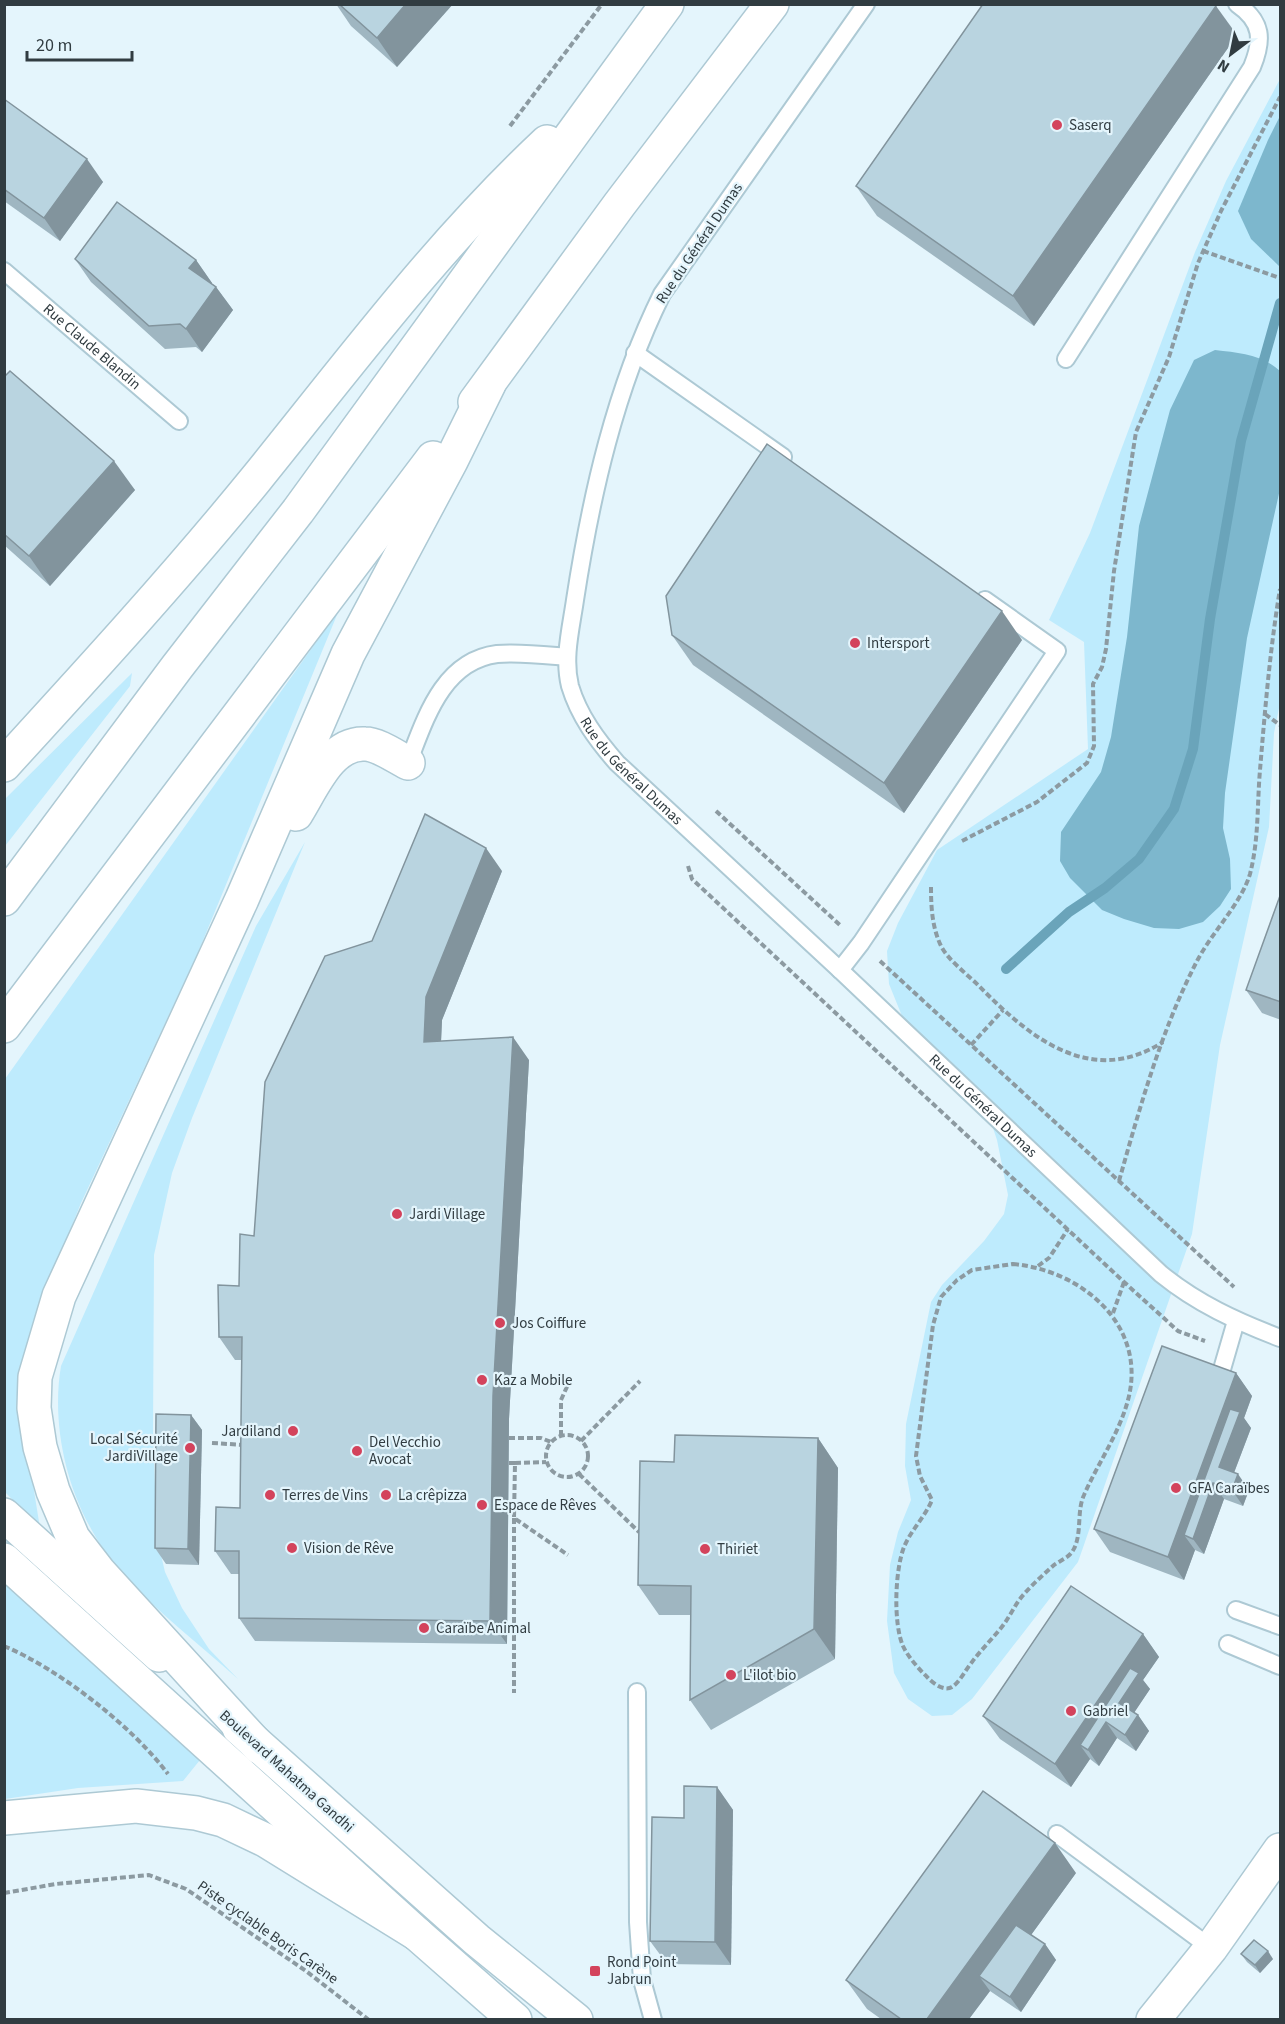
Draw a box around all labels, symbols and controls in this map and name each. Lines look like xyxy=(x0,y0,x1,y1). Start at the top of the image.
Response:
scale bar xyxy=(27,24,132,62)
north arrow xyxy=(1201,24,1261,84)
text: 20 m xyxy=(36,33,72,58)
text: N xyxy=(1213,54,1234,78)
place label: Saserq xyxy=(1069,115,1112,136)
marker: Saserq xyxy=(1050,118,1064,132)
street label: Rue du Général Dumas xyxy=(651,179,748,308)
street label: Rue Claude Blandin xyxy=(38,299,145,395)
place label: Intersport xyxy=(867,633,930,654)
marker: Intersport xyxy=(848,636,862,650)
street label: Rue du Général Dumas xyxy=(575,713,687,830)
street label: Rue du Général Dumas xyxy=(924,1049,1042,1162)
place label: Jardi Village xyxy=(409,1204,485,1225)
marker: Jardi Village xyxy=(390,1207,404,1221)
place label: Jos Coiffure xyxy=(512,1313,586,1334)
marker: Jos Coiffure xyxy=(493,1316,507,1330)
place label: Kaz a Mobile xyxy=(494,1370,572,1391)
marker: Kaz a Mobile xyxy=(475,1373,489,1387)
place label: Jardiland xyxy=(221,1421,281,1442)
marker: Jardiland xyxy=(286,1424,300,1438)
place label: Local Sécurité JardiVillage xyxy=(90,1429,178,1467)
place label: Del Vecchio Avocat xyxy=(369,1432,441,1470)
marker: Local Sécurité JardiVillage xyxy=(183,1441,197,1455)
marker: Del Vecchio Avocat xyxy=(350,1444,364,1458)
place label: GFA Caraïbes xyxy=(1188,1478,1270,1499)
marker: GFA Caraïbes xyxy=(1169,1481,1183,1495)
place label: Terres de Vins xyxy=(282,1485,368,1506)
place label: La crêpizza xyxy=(398,1485,467,1506)
marker: Terres de Vins xyxy=(263,1488,277,1502)
marker: La crêpizza xyxy=(379,1488,393,1502)
place label: Espace de Rêves xyxy=(494,1495,596,1516)
marker: Espace de Rêves xyxy=(475,1498,489,1512)
place label: Vision de Rêve xyxy=(304,1538,394,1559)
place label: Thiriet xyxy=(717,1539,758,1560)
marker: Vision de Rêve xyxy=(285,1541,299,1555)
marker: Thiriet xyxy=(698,1542,712,1556)
place label: Caraïbe Animal xyxy=(436,1618,531,1639)
marker: Caraïbe Animal xyxy=(417,1621,431,1635)
place label: L'ilot bio xyxy=(743,1665,796,1686)
marker: L'ilot bio xyxy=(724,1668,738,1682)
place label: Gabriel xyxy=(1083,1701,1128,1722)
marker: Gabriel xyxy=(1064,1704,1078,1718)
street label: Boulevard Mahatma Gandhi xyxy=(215,1705,358,1838)
street label: Piste cyclable Boris Carène xyxy=(193,1876,342,1989)
place label: Rond Point Jabrun xyxy=(607,1952,676,1990)
marker: Rond Point Jabrun xyxy=(588,1964,602,1978)

